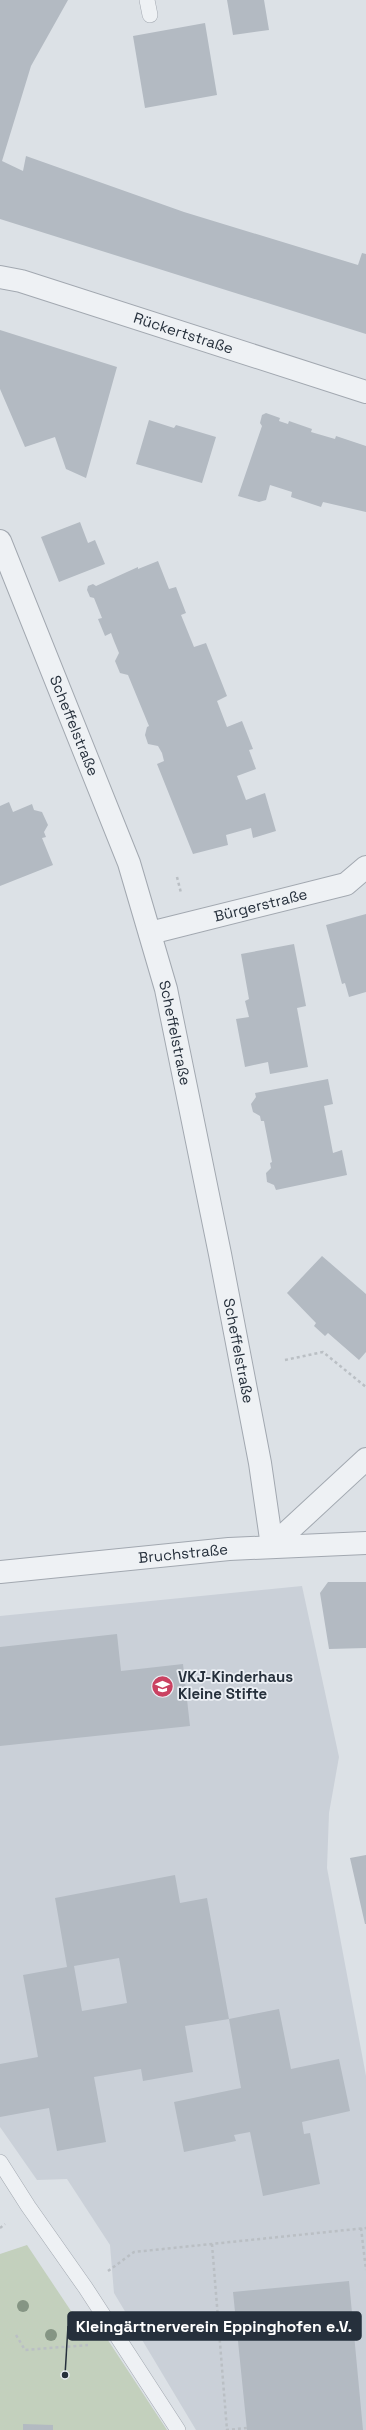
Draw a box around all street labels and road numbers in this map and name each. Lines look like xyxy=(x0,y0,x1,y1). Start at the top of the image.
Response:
street label: Rückertstraße xyxy=(131,308,236,358)
street label: Scheffelstraße xyxy=(46,673,103,779)
street label: Bürgerstraße xyxy=(212,884,309,926)
street label: Scheffelstraße xyxy=(155,978,195,1087)
street label: Scheffelstraße xyxy=(220,1296,258,1405)
street label: Bruchstraße xyxy=(137,1539,229,1567)

